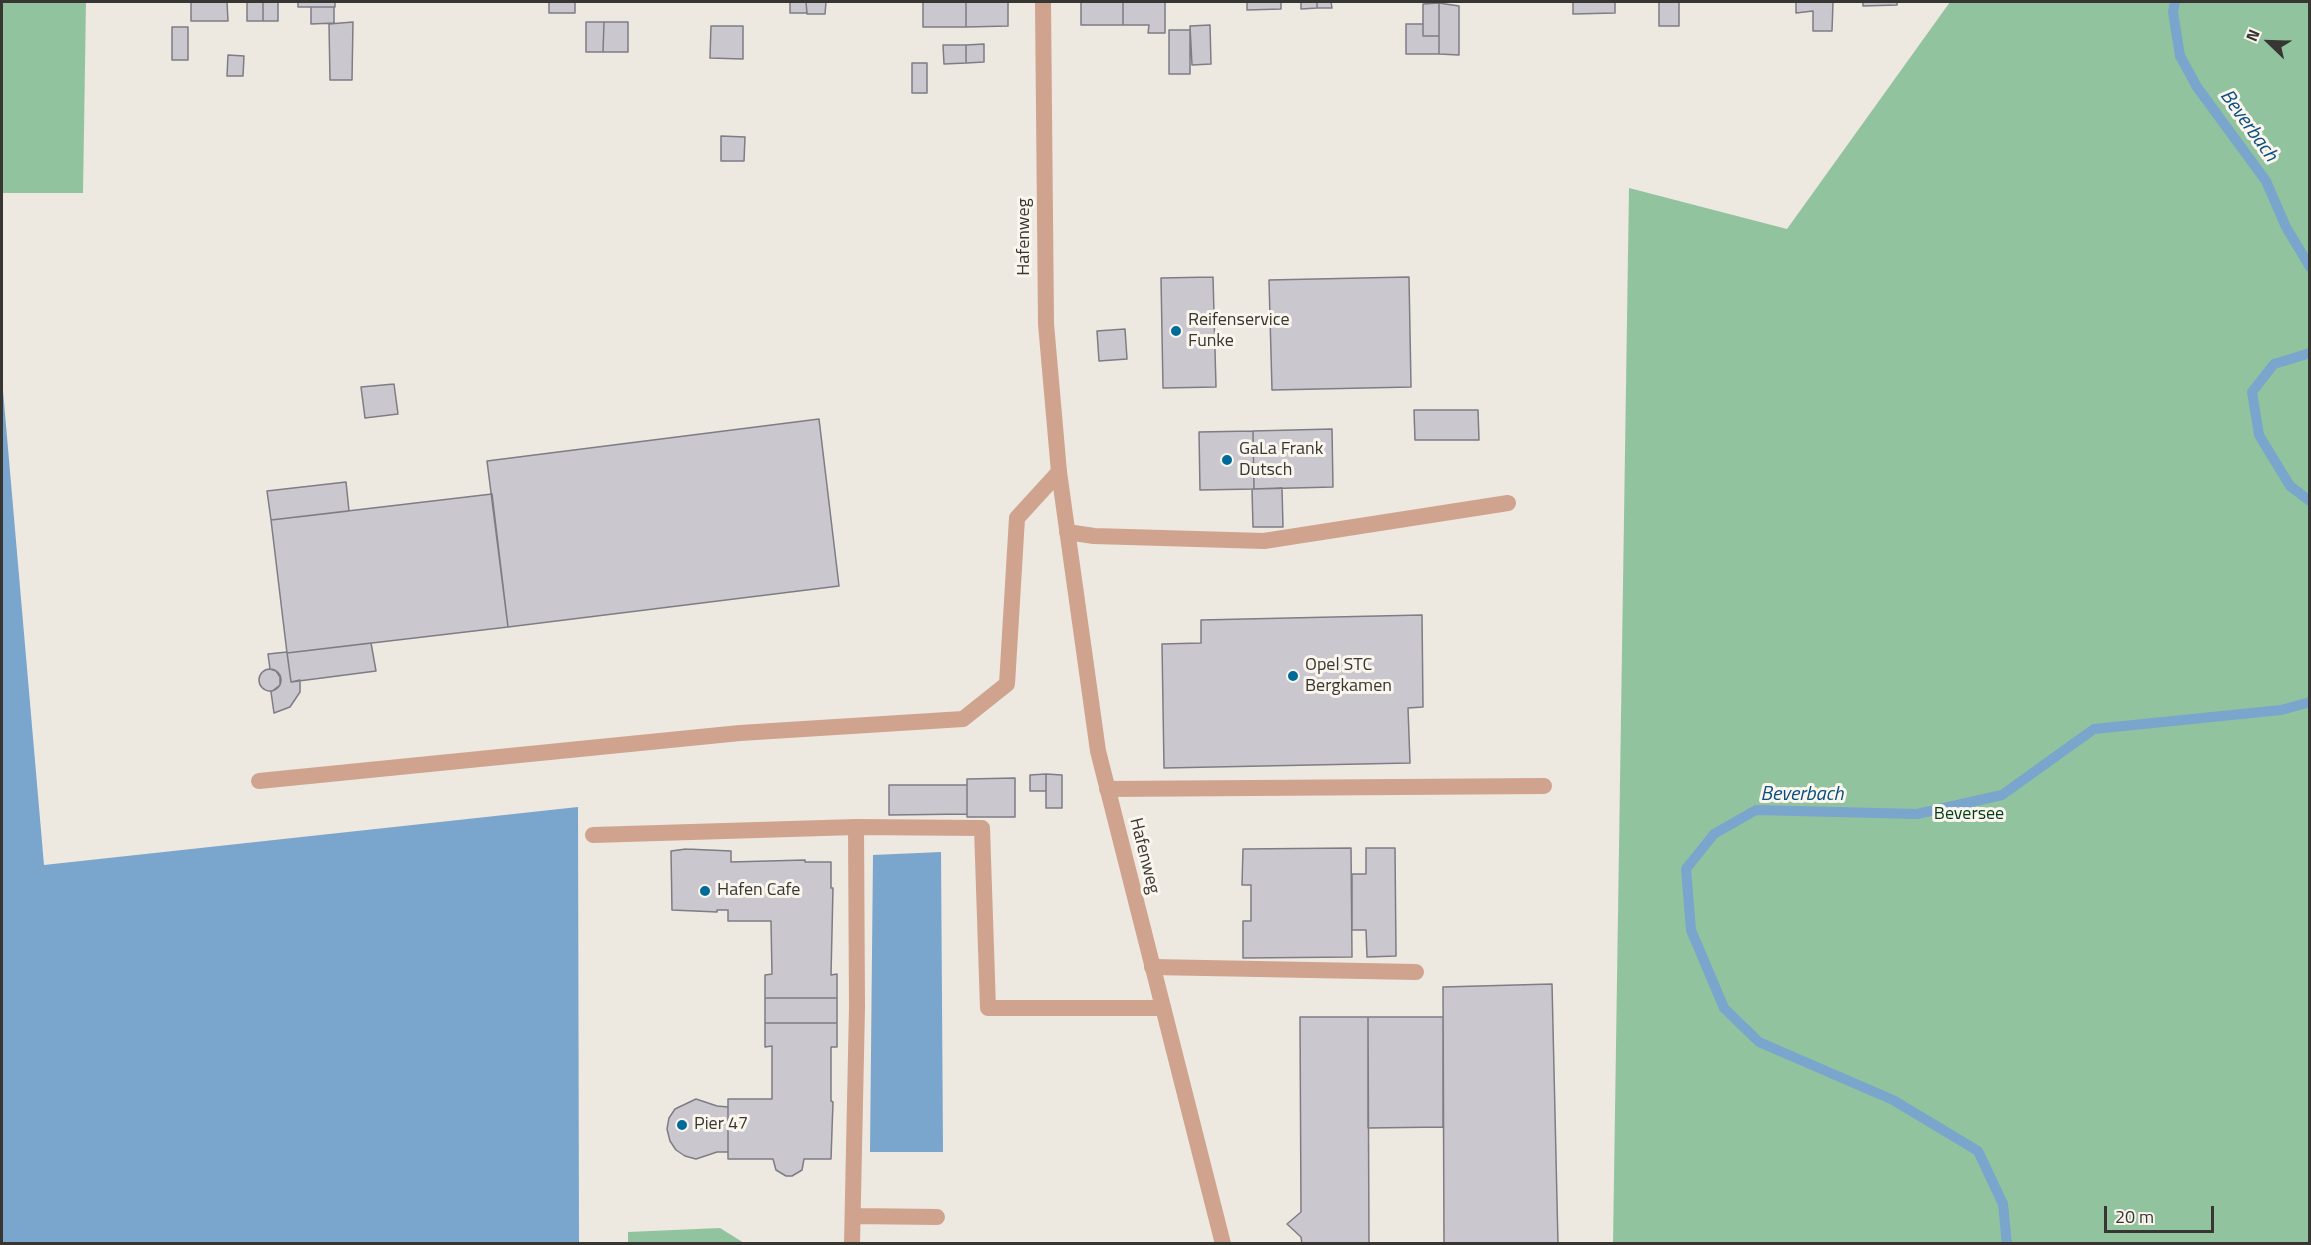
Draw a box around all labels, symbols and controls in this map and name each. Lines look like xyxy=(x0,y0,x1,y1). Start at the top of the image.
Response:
north arrow xyxy=(2239,12,2299,72)
text: N xyxy=(2239,25,2266,45)
water label: Beverbach xyxy=(2214,85,2282,167)
street label: Hafenweg xyxy=(1014,198,1036,276)
place label: Reifenservice Funke xyxy=(1188,310,1290,352)
marker: Reifenservice Funke xyxy=(1169,324,1183,338)
place label: GaLa Frank Dutsch xyxy=(1239,439,1323,482)
marker: GaLa Frank Dutsch xyxy=(1220,453,1234,467)
place label: Opel STC Bergkamen xyxy=(1305,655,1392,698)
marker: Opel STC Bergkamen xyxy=(1286,669,1300,683)
water label: Beverbach xyxy=(1760,783,1844,807)
park label: Beversee xyxy=(1934,804,2004,826)
street label: Hafenweg xyxy=(1124,816,1164,896)
place label: Hafen Cafe xyxy=(717,880,800,902)
marker: Hafen Cafe xyxy=(698,884,712,898)
place label: Pier 47 xyxy=(694,1114,748,1136)
marker: Pier 47 xyxy=(675,1118,689,1132)
scale bar xyxy=(2107,1194,2216,1232)
text: 20 m xyxy=(2115,1203,2154,1230)

